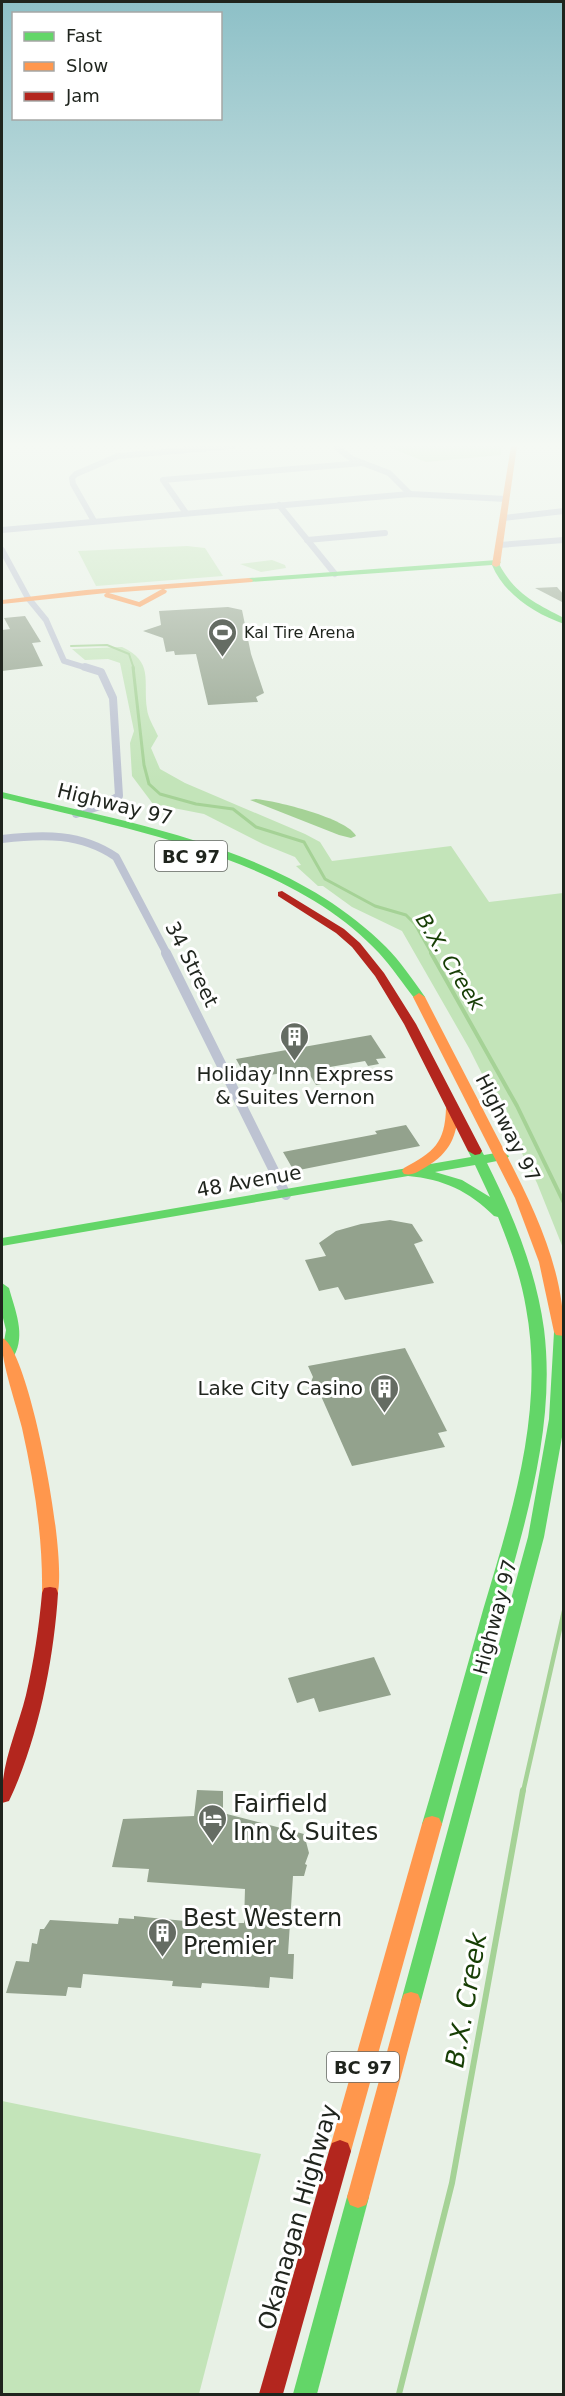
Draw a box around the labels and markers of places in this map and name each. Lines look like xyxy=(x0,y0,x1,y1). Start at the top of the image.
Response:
sports icon: Kal Tire Arena xyxy=(207,616,239,658)
place label: Kal Tire Arena xyxy=(244,623,355,642)
building icon: Holiday Inn Express & Suites Vernon xyxy=(279,1020,311,1062)
place label: Holiday Inn Express & Suites Vernon xyxy=(196,1062,394,1109)
building icon: Lake City Casino xyxy=(368,1372,400,1414)
place label: Lake City Casino xyxy=(197,1376,363,1400)
place label: Fairfield Inn & Suites xyxy=(233,1790,378,1846)
hotel icon: Fairfield Inn & Suites xyxy=(196,1802,228,1844)
place label: Best Western Premier xyxy=(183,1904,342,1960)
building icon: Best Western Premier xyxy=(146,1916,178,1958)

